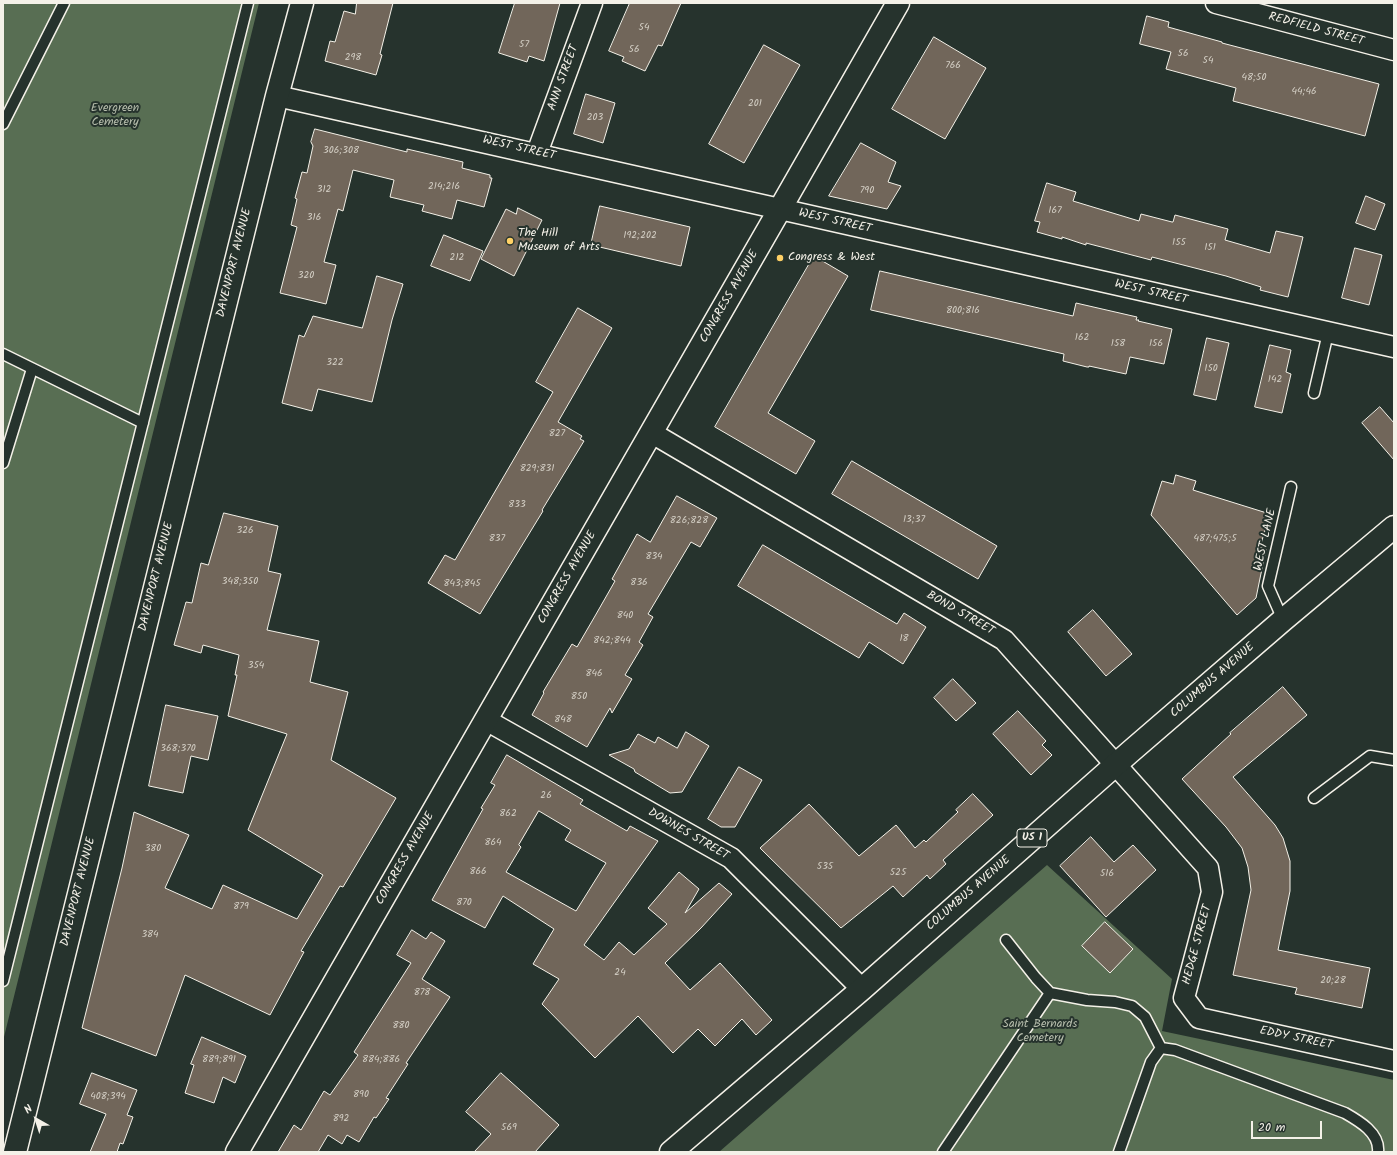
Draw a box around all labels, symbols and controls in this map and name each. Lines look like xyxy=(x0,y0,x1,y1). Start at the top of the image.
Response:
street label: REDFIELD STREET xyxy=(1267,10,1365,50)
house number: 54 xyxy=(639,22,649,34)
house number: 57 xyxy=(519,39,529,51)
street label: ANN STREET xyxy=(546,43,582,113)
house number: 56 xyxy=(629,44,639,56)
house number: 56 xyxy=(1178,48,1188,60)
house number: 298 xyxy=(345,52,361,64)
house number: 54 xyxy=(1203,55,1213,67)
house number: 766 xyxy=(945,60,961,72)
house number: 48;50 xyxy=(1242,72,1266,84)
house number: 44;46 xyxy=(1291,86,1317,98)
house number: 201 xyxy=(748,98,762,110)
park label: Evergreen Cemetery xyxy=(91,102,139,130)
house number: 203 xyxy=(587,112,603,124)
street label: WEST STREET xyxy=(481,134,557,164)
house number: 306;308 xyxy=(323,145,359,157)
house number: 214;216 xyxy=(428,181,460,193)
house number: 312 xyxy=(317,184,331,196)
house number: 790 xyxy=(860,185,874,197)
house number: 167 xyxy=(1048,205,1062,217)
street label: DAVENPORT AVENUE xyxy=(215,207,255,319)
street label: WEST STREET xyxy=(797,207,873,237)
house number: 316 xyxy=(307,212,321,224)
place label: The Hill Museum of Arts xyxy=(518,227,600,255)
house number: 192;202 xyxy=(623,230,657,242)
marker: The Hill Museum of Arts xyxy=(505,236,515,246)
house number: 155 xyxy=(1172,237,1186,249)
house number: 151 xyxy=(1204,242,1216,254)
street label: CONGRESS AVENUE xyxy=(698,248,762,346)
place label: Congress & West xyxy=(788,251,875,265)
house number: 212 xyxy=(450,252,464,264)
marker: Congress & West xyxy=(775,253,785,263)
house number: 320 xyxy=(298,270,314,282)
street label: WEST STREET xyxy=(1113,278,1189,308)
house number: 800;816 xyxy=(946,305,980,317)
house number: 162 xyxy=(1075,332,1089,344)
house number: 158 xyxy=(1111,338,1125,350)
house number: 156 xyxy=(1149,338,1163,350)
house number: 322 xyxy=(326,357,344,369)
house number: 150 xyxy=(1204,363,1218,375)
house number: 142 xyxy=(1268,374,1282,386)
house number: 827 xyxy=(549,428,565,440)
house number: 829;831 xyxy=(520,463,554,475)
house number: 833 xyxy=(508,499,526,511)
street label: WEST LANE xyxy=(1252,508,1280,572)
house number: 13;37 xyxy=(903,514,925,526)
house number: 826;828 xyxy=(670,515,708,527)
street label: DAVENPORT AVENUE xyxy=(137,521,177,633)
house number: 326 xyxy=(236,525,254,537)
street label: CONGRESS AVENUE xyxy=(536,529,600,627)
house number: 837 xyxy=(489,533,505,545)
house number: 487;475;5 xyxy=(1193,533,1237,545)
house number: 834 xyxy=(645,551,663,563)
house number: 348;350 xyxy=(222,576,258,588)
house number: 836 xyxy=(630,577,648,589)
house number: 843;845 xyxy=(443,578,481,590)
street label: BOND STREET xyxy=(924,589,996,639)
house number: 840 xyxy=(617,610,633,622)
house number: 18 xyxy=(899,633,909,645)
house number: 842;844 xyxy=(593,635,631,647)
street label: COLUMBUS AVENUE xyxy=(1168,641,1258,721)
house number: 354 xyxy=(248,660,264,672)
house number: 846 xyxy=(585,668,603,680)
house number: 850 xyxy=(571,691,587,703)
house number: 848 xyxy=(554,714,572,726)
house number: 368;370 xyxy=(160,743,196,755)
house number: 26 xyxy=(540,790,552,802)
street label: DOWNES STREET xyxy=(645,806,731,864)
house number: 862 xyxy=(499,808,517,820)
street label: CONGRESS AVENUE xyxy=(374,810,438,908)
road number: US 1 xyxy=(1017,829,1047,847)
street label: DAVENPORT AVENUE xyxy=(59,836,99,948)
house number: 864 xyxy=(484,837,502,849)
house number: 380 xyxy=(145,843,161,855)
street label: COLUMBUS AVENUE xyxy=(924,854,1014,934)
house number: 535 xyxy=(817,861,833,873)
house number: 866 xyxy=(469,866,487,878)
house number: 525 xyxy=(890,867,906,879)
house number: 516 xyxy=(1100,868,1114,880)
house number: 870 xyxy=(456,897,472,909)
house number: 879 xyxy=(233,901,249,913)
street label: HEDGE STREET xyxy=(1180,903,1216,987)
house number: 384 xyxy=(141,929,159,941)
house number: 24 xyxy=(614,967,626,979)
house number: 20;28 xyxy=(1320,975,1346,987)
house number: 878 xyxy=(414,987,430,999)
park label: Saint Bernards Cemetery xyxy=(1003,1018,1077,1046)
house number: 880 xyxy=(392,1020,410,1032)
street label: EDDY STREET xyxy=(1258,1024,1334,1054)
house number: 889;891 xyxy=(202,1054,236,1066)
house number: 884;886 xyxy=(362,1054,400,1066)
house number: 890 xyxy=(353,1089,369,1101)
house number: 408;394 xyxy=(90,1091,126,1103)
north arrow xyxy=(16,1099,56,1139)
text: N xyxy=(20,1100,37,1119)
house number: 892 xyxy=(333,1113,349,1125)
scale bar xyxy=(1253,1113,1324,1139)
text: 20 m xyxy=(1258,1118,1285,1137)
house number: 569 xyxy=(501,1122,517,1134)

